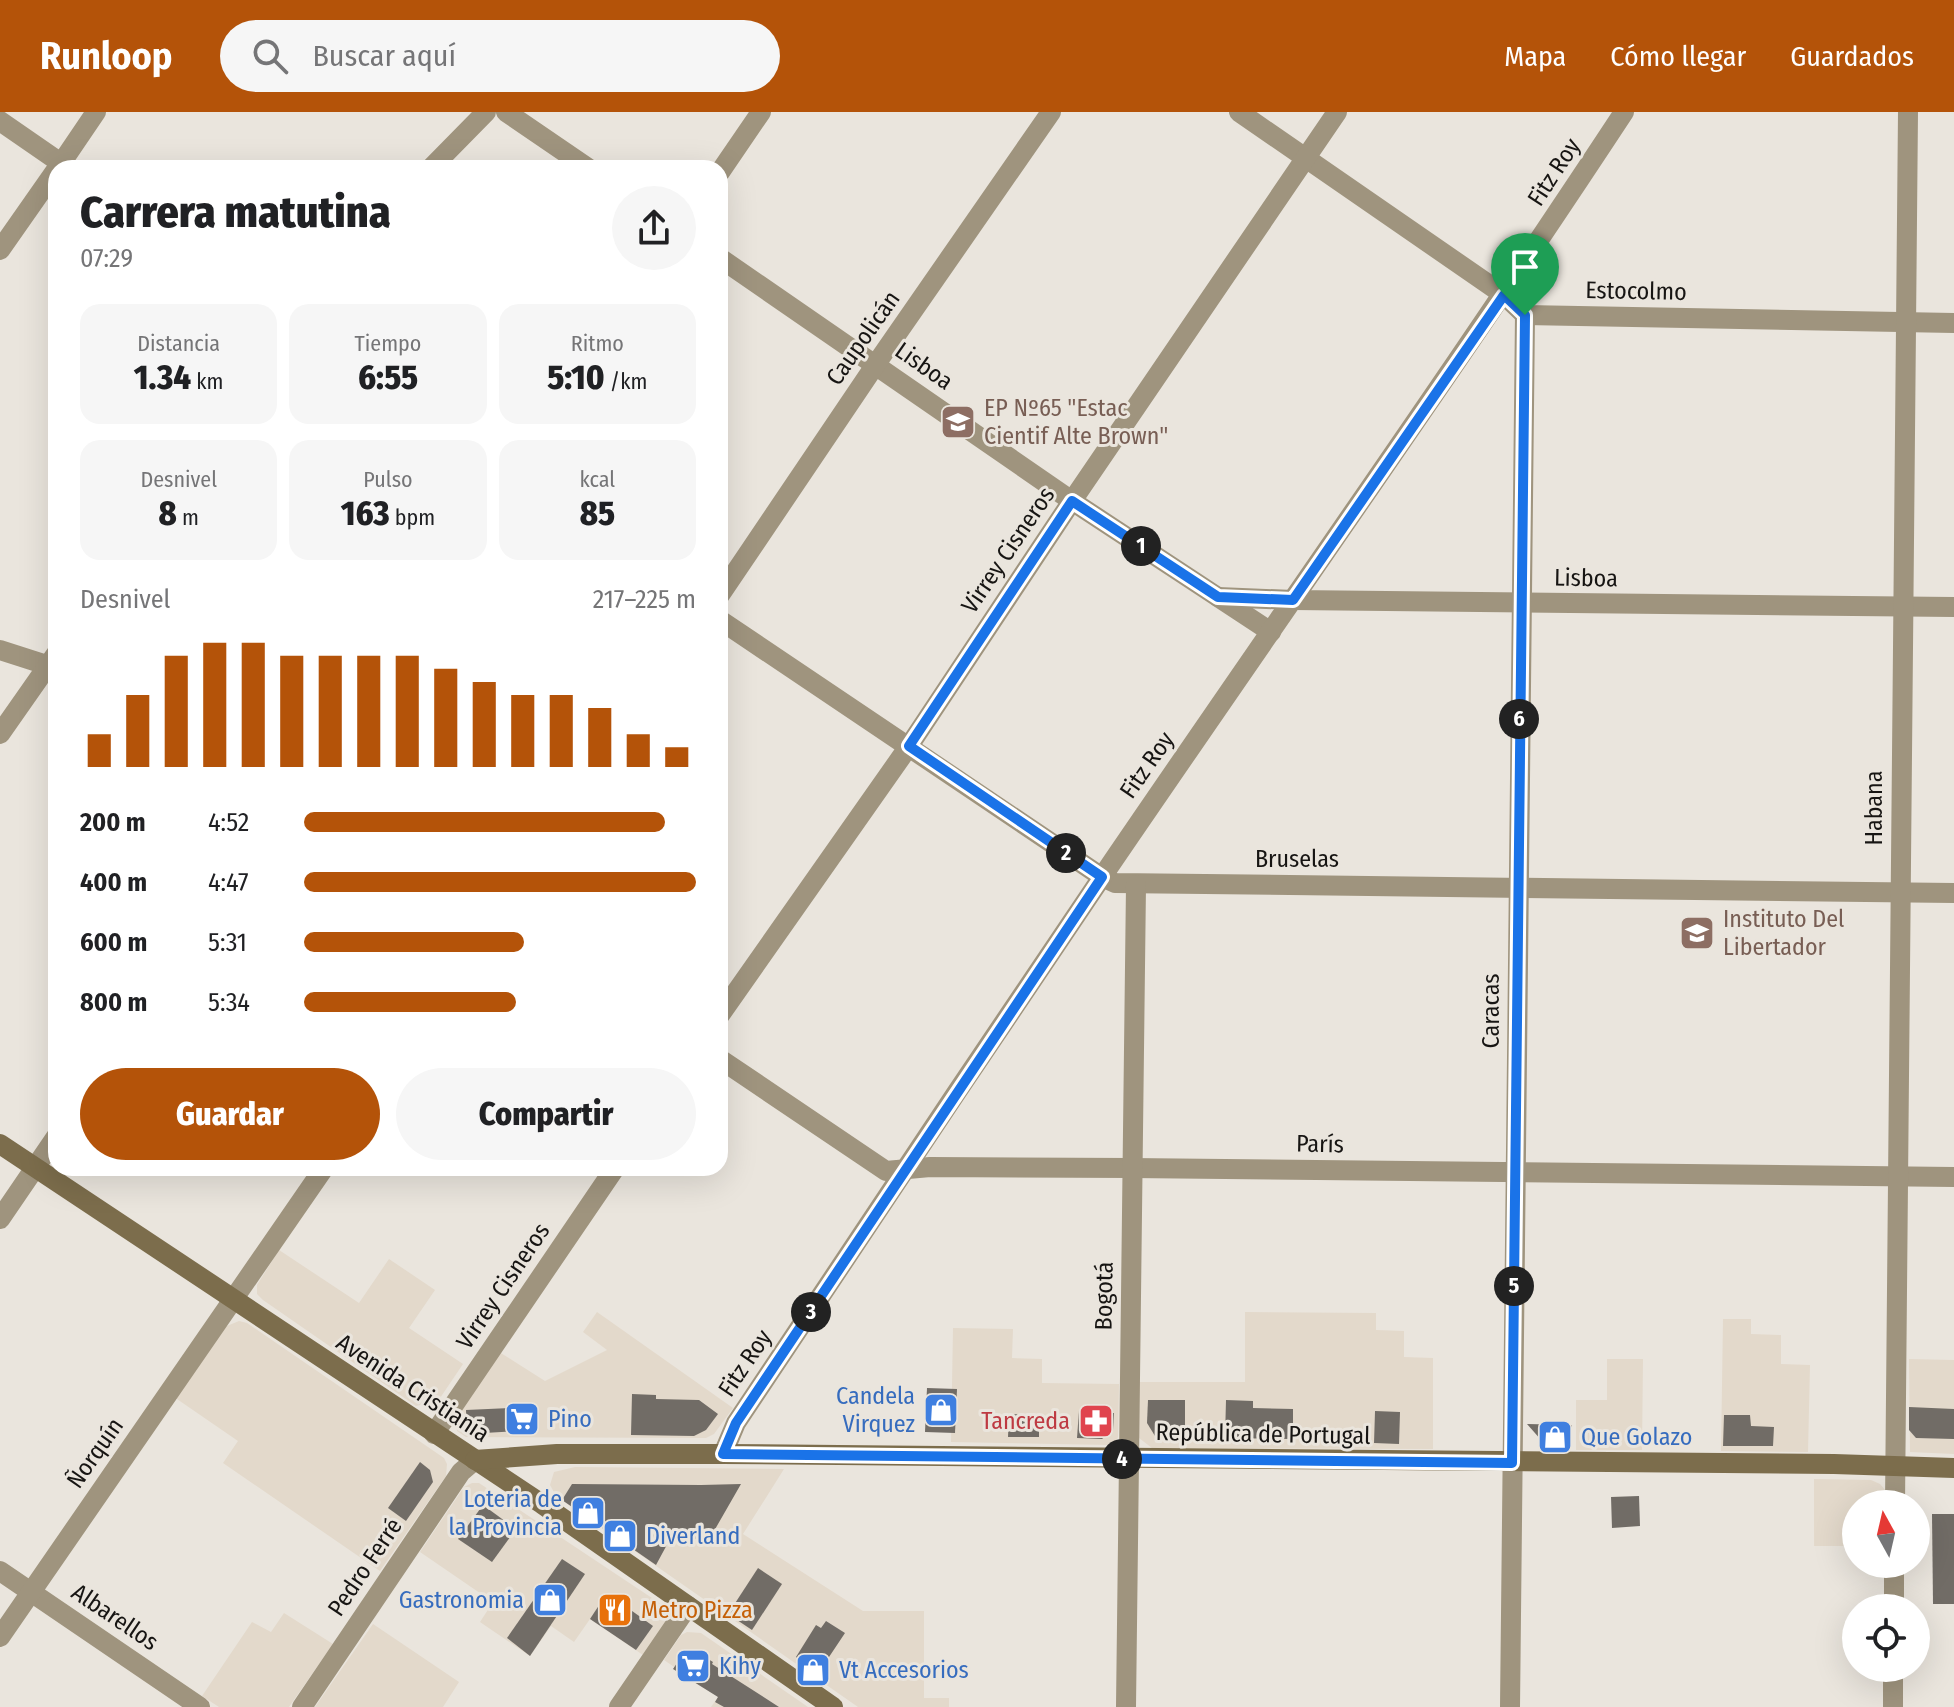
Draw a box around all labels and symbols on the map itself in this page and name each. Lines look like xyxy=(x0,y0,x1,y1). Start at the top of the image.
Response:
street label: Fitz Roy xyxy=(1522,133,1586,211)
pin xyxy=(1491,233,1559,315)
street label: Estocolmo xyxy=(1585,276,1687,306)
street label: Caupolicán xyxy=(820,286,906,390)
street label: Lisboa xyxy=(890,336,958,396)
place label: EP Nº65 "Estac Cientif Alte Brown" xyxy=(984,394,1168,450)
school or university icon: EP Nº65 "Estac Cientif Alte Brown" xyxy=(939,403,977,441)
street label: Virrey Cisneros xyxy=(956,482,1060,618)
pin: 1 xyxy=(1121,526,1161,566)
street label: Lisboa xyxy=(1554,563,1618,593)
pin: 6 xyxy=(1499,699,1539,739)
street label: Fitz Roy xyxy=(1114,726,1180,804)
street label: Habana xyxy=(1860,770,1888,846)
pin: 2 xyxy=(1046,833,1086,873)
street label: Bruselas xyxy=(1255,845,1339,873)
place label: Instituto Del Libertador xyxy=(1723,905,1844,961)
school or university icon: Instituto Del Libertador xyxy=(1678,914,1716,952)
street label: Caracas xyxy=(1477,974,1505,1048)
street label: París xyxy=(1296,1130,1344,1158)
street label: Virrey Cisneros xyxy=(451,1218,555,1354)
street label: Bogotá xyxy=(1089,1261,1119,1331)
pin: 5 xyxy=(1494,1266,1534,1306)
pin: 3 xyxy=(791,1292,831,1332)
street label: Fitz Roy xyxy=(713,1324,778,1402)
street label: Avenida Cristianía xyxy=(331,1328,495,1448)
place label: Candela Virquez xyxy=(836,1382,915,1438)
shop icon: Candela Virquez xyxy=(922,1391,960,1429)
supermarket icon: Pino xyxy=(503,1400,541,1438)
pharmacy icon: Tancreda xyxy=(1077,1402,1115,1440)
place label: Pino xyxy=(548,1405,592,1433)
place label: Tancreda xyxy=(981,1407,1070,1435)
street label: Ñorquín xyxy=(61,1413,129,1493)
street label: República de Portugal xyxy=(1155,1418,1371,1450)
shop icon: Que Golazo xyxy=(1536,1418,1574,1456)
place label: Que Golazo xyxy=(1581,1423,1692,1451)
pin: 4 xyxy=(1102,1439,1142,1479)
place label: Loteria de la Provincia xyxy=(449,1485,562,1541)
north arrow xyxy=(1842,1490,1930,1578)
shop icon: Loteria de la Provincia xyxy=(569,1494,607,1532)
street label: Pedro Ferré xyxy=(322,1513,408,1621)
shop icon: Diverland xyxy=(601,1517,639,1555)
place label: Diverland xyxy=(646,1522,740,1550)
street label: Albarellos xyxy=(66,1578,164,1656)
shop icon: Gastronomia xyxy=(531,1581,569,1619)
place label: Gastronomia xyxy=(399,1586,524,1614)
restaurant icon: Metro Pizza xyxy=(596,1591,634,1629)
place label: Metro Pizza xyxy=(641,1596,753,1624)
supermarket icon: Kihy xyxy=(674,1647,712,1685)
shop icon: Vt Accesorios xyxy=(794,1651,832,1689)
place label: Kihy xyxy=(719,1652,761,1680)
place label: Vt Accesorios xyxy=(839,1656,969,1684)

